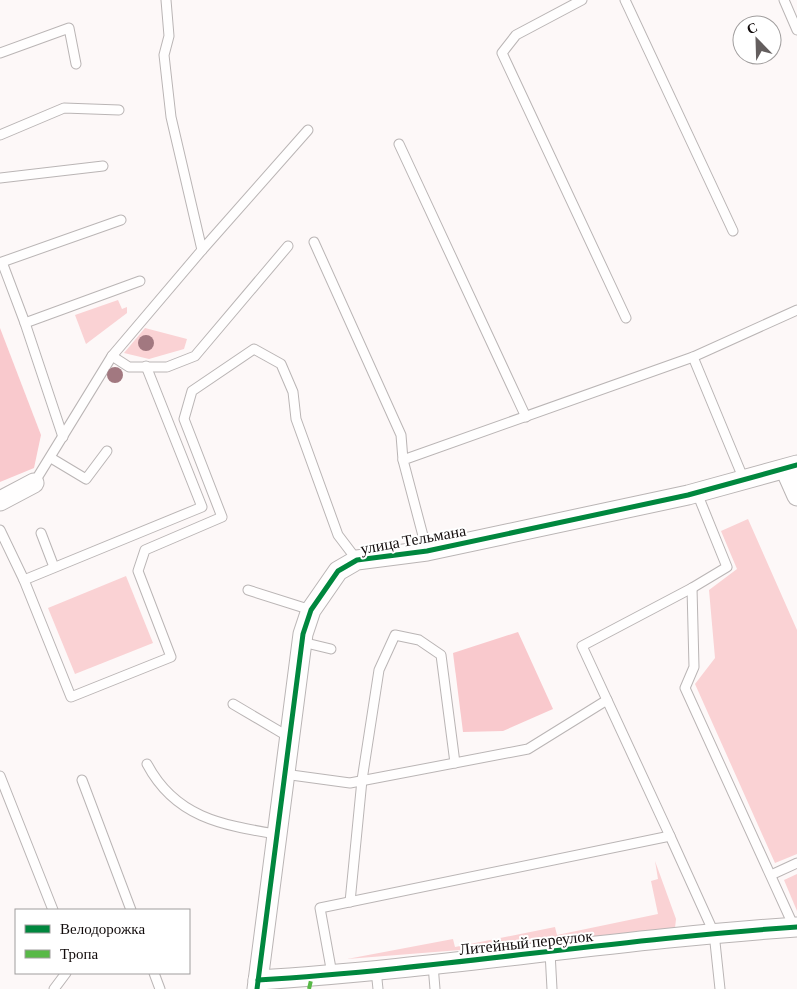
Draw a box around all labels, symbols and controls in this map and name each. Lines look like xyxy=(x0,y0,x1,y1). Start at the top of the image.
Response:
north arrow xyxy=(732,15,782,65)
text: С xyxy=(744,19,760,37)
street label: улица Тельмана xyxy=(359,522,467,558)
legend xyxy=(15,909,190,974)
text: Велодорожка xyxy=(60,921,145,937)
street label: Литейный переулок xyxy=(458,927,594,959)
text: Тропа xyxy=(60,946,99,962)

